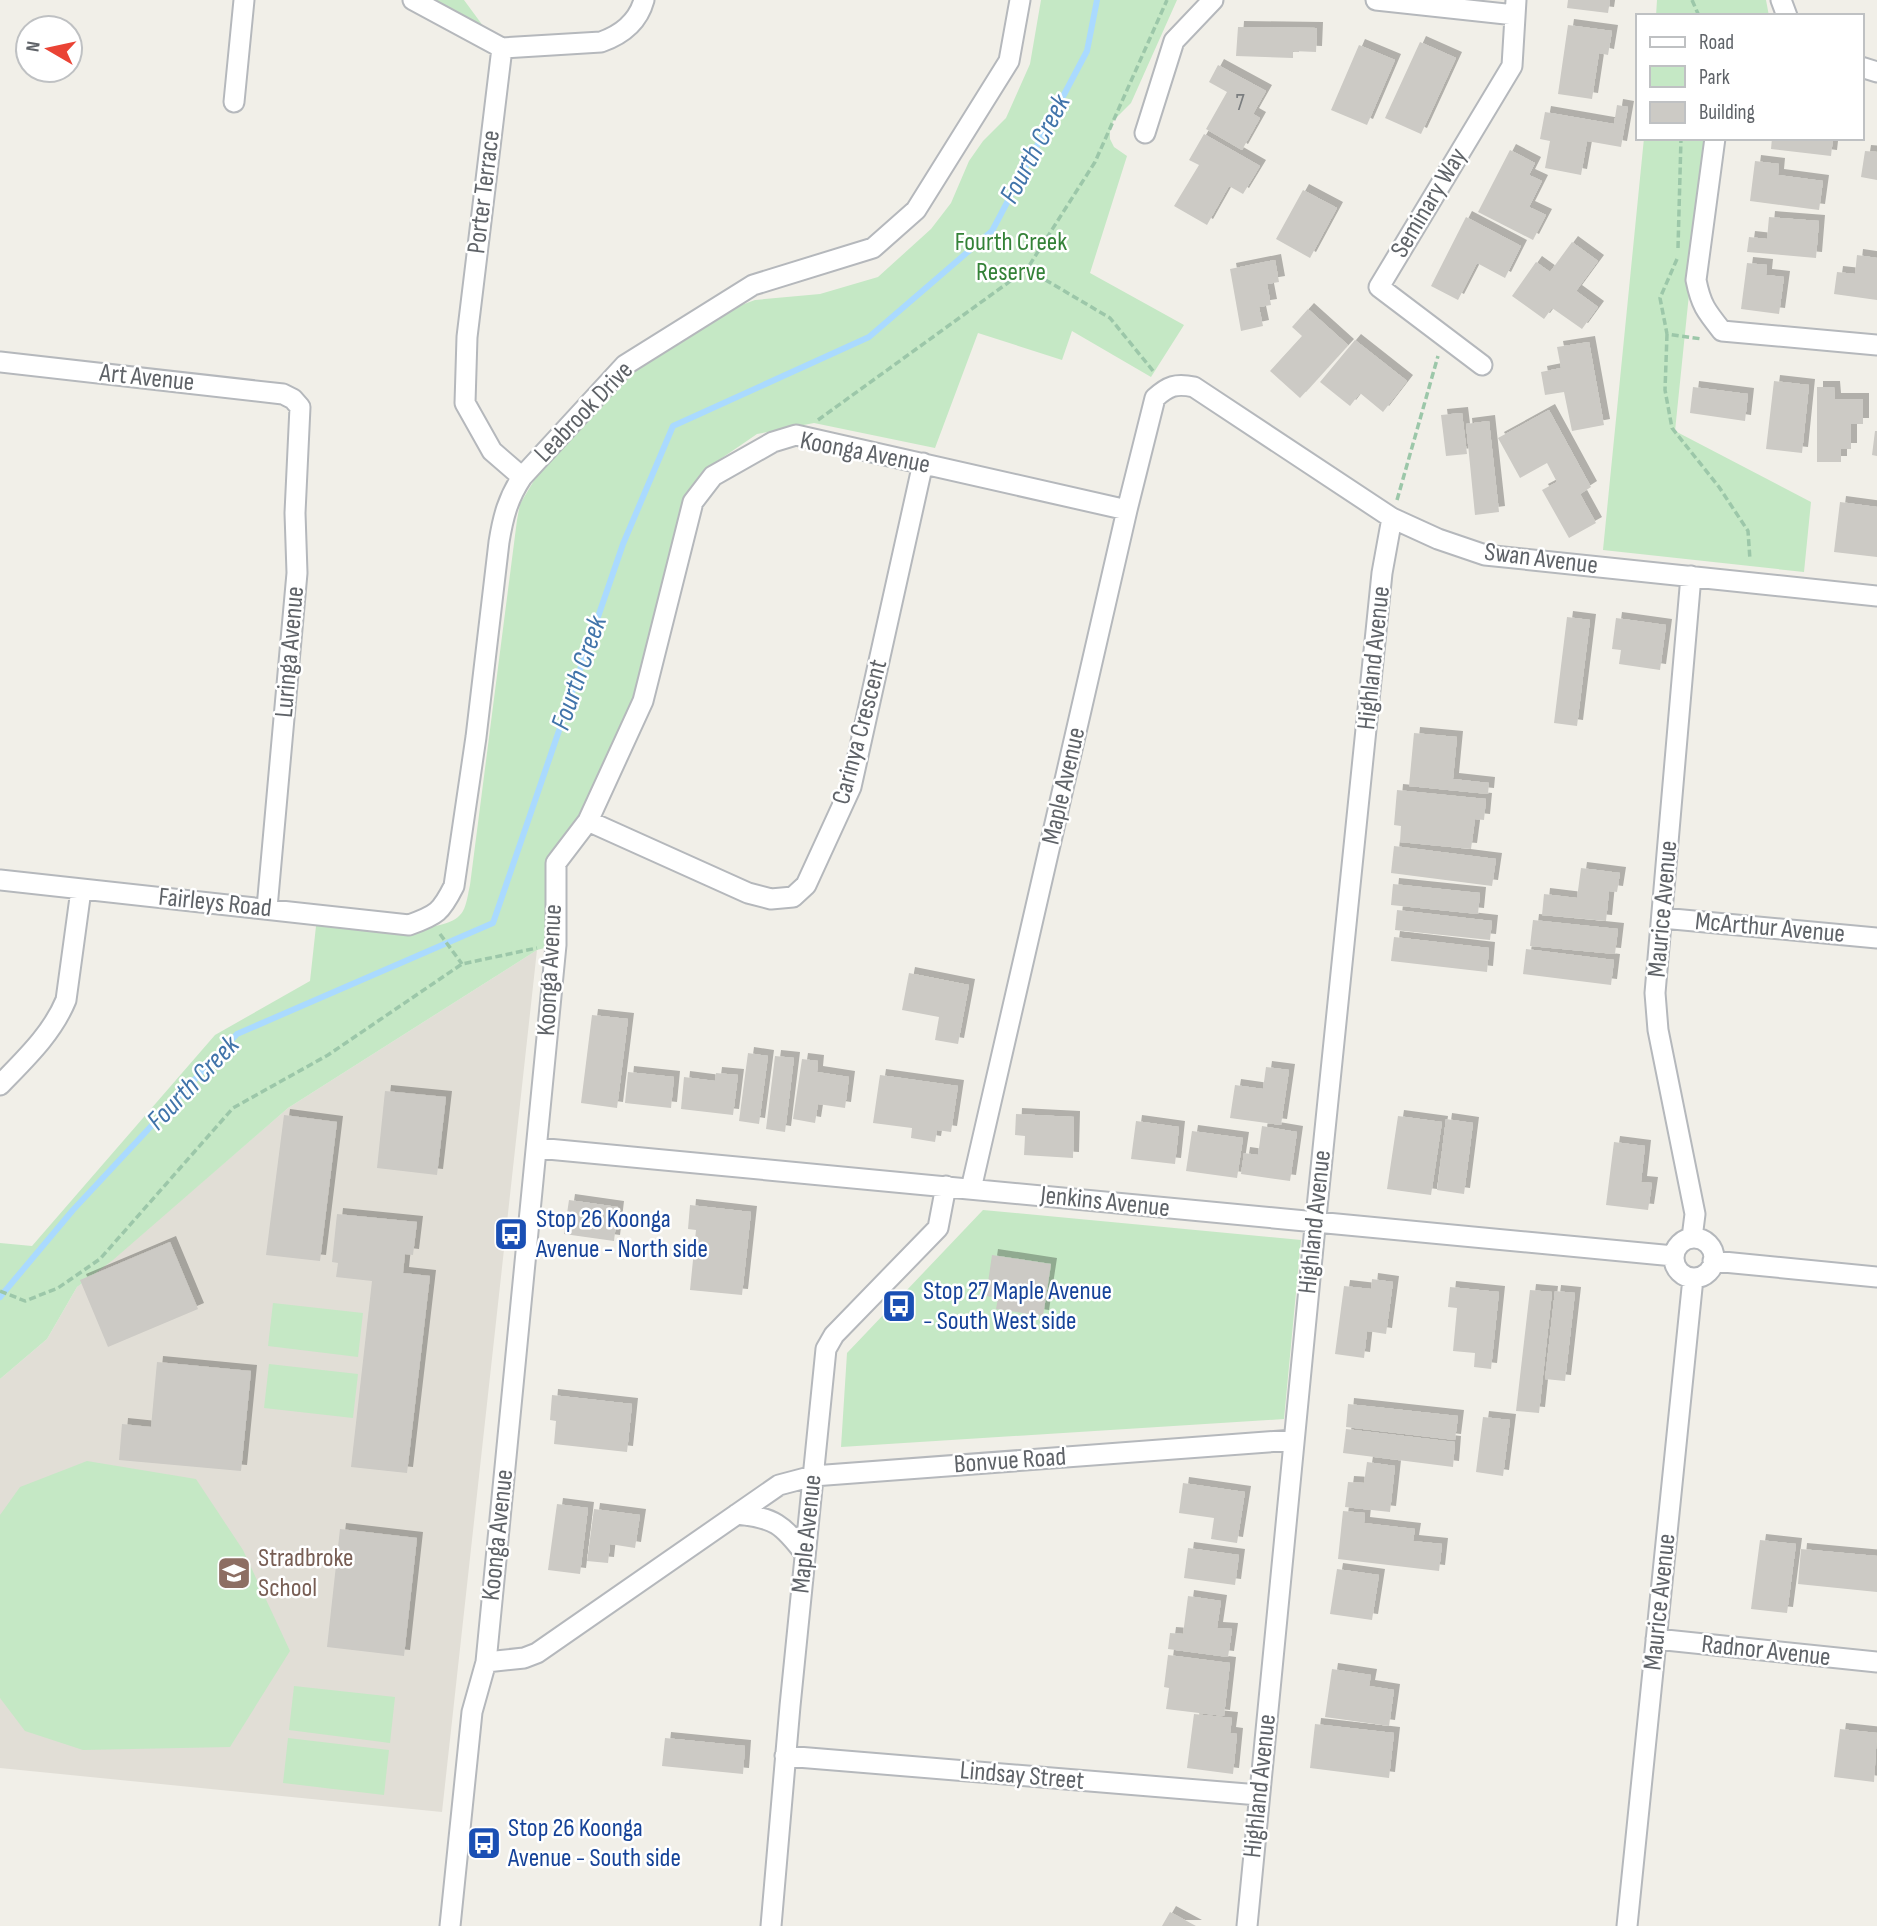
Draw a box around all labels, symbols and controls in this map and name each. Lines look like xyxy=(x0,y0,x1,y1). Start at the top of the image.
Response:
north arrow xyxy=(14,14,84,84)
legend xyxy=(1636,14,1863,140)
text: Road xyxy=(1699,30,1734,55)
text: N xyxy=(22,40,46,53)
text: Park xyxy=(1699,65,1730,90)
water label: Fourth Creek xyxy=(993,88,1078,209)
house number: 7 xyxy=(1235,89,1245,117)
text: Building xyxy=(1699,100,1755,125)
street label: Porter Terrace xyxy=(461,129,507,255)
street label: Seminary Way xyxy=(1384,143,1474,263)
park label: Fourth Creek Reserve xyxy=(955,227,1067,288)
street label: Leabrook Drive xyxy=(528,355,640,469)
street label: Art Avenue xyxy=(97,358,196,398)
street label: Koonga Avenue xyxy=(797,425,933,481)
street label: Swan Avenue xyxy=(1482,537,1600,581)
street label: Luringa Avenue xyxy=(269,585,311,719)
street label: Highland Avenue xyxy=(1351,585,1397,731)
water label: Fourth Creek xyxy=(544,610,614,734)
street label: Carinya Crescent xyxy=(826,656,894,808)
street label: Maple Avenue xyxy=(1035,724,1093,848)
street label: Maurice Avenue xyxy=(1642,839,1684,979)
street label: Fairleys Road xyxy=(157,882,273,924)
street label: Koonga Avenue xyxy=(531,903,569,1037)
street label: McArthur Avenue xyxy=(1694,906,1846,950)
water label: Fourth Creek xyxy=(140,1028,247,1137)
street label: Highland Avenue xyxy=(1292,1149,1338,1295)
street label: Jenkins Avenue xyxy=(1038,1180,1171,1224)
place label: Stop 26 Koonga Avenue - North side xyxy=(535,1204,708,1265)
bus stop icon: Stop 26 Koonga Avenue - North side xyxy=(492,1215,530,1253)
place label: Stop 27 Maple Avenue - South West side xyxy=(923,1276,1112,1337)
bus stop icon: Stop 27 Maple Avenue - South West side xyxy=(880,1287,918,1325)
street label: Bonvue Road xyxy=(953,1442,1067,1480)
street label: Koonga Avenue xyxy=(476,1468,520,1602)
street label: Maple Avenue xyxy=(785,1473,829,1595)
street label: Maurice Avenue xyxy=(1637,1532,1683,1672)
place label: Stradbroke School xyxy=(258,1543,354,1604)
school or university icon: Stradbroke School xyxy=(215,1554,253,1592)
street label: Radnor Avenue xyxy=(1700,1629,1832,1673)
street label: Highland Avenue xyxy=(1237,1713,1283,1859)
street label: Lindsay Street xyxy=(959,1755,1085,1797)
place label: Stop 26 Koonga Avenue - South side xyxy=(507,1813,681,1874)
bus stop icon: Stop 26 Koonga Avenue - South side xyxy=(465,1824,503,1862)

